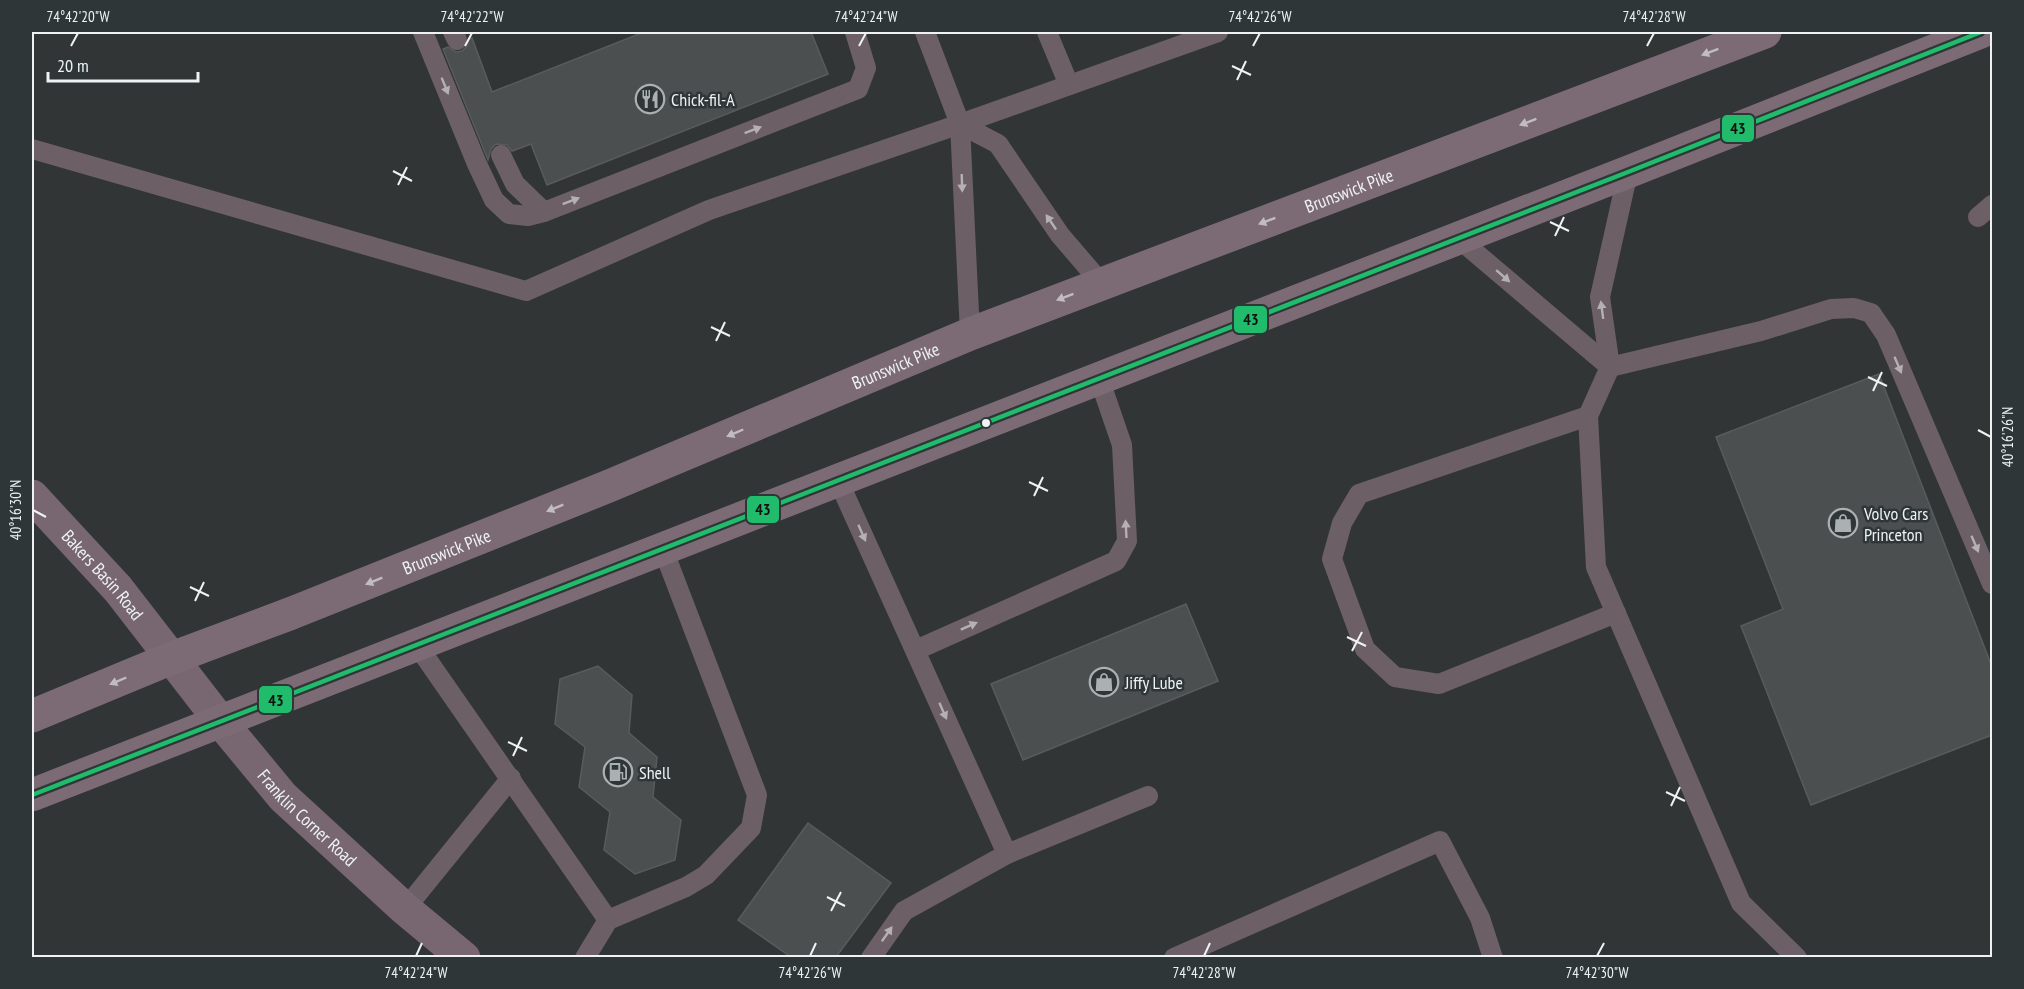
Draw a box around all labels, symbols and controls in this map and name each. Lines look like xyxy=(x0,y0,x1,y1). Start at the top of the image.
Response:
text: 74°42'20"W xyxy=(46,7,110,26)
text: 74°42'22"W xyxy=(440,7,504,26)
text: 74°42'24"W xyxy=(834,7,898,26)
text: 74°42'26"W xyxy=(1228,7,1292,26)
text: 74°42'28"W xyxy=(1622,7,1686,26)
scale bar xyxy=(48,45,198,83)
one-way arrow xyxy=(1701,48,1719,58)
text: 20 m xyxy=(57,54,89,77)
one-way arrow xyxy=(440,77,450,95)
restaurant icon: Chick-fil-A xyxy=(634,83,666,115)
place label: Chick-fil-A xyxy=(671,88,735,111)
line badge: 43 xyxy=(1721,114,1755,143)
one-way arrow xyxy=(1519,117,1537,127)
text: 43 xyxy=(1730,118,1746,138)
one-way arrow xyxy=(744,125,762,135)
street label: Brunswick Pike xyxy=(1301,163,1396,217)
one-way arrow xyxy=(958,173,967,192)
one-way arrow xyxy=(562,196,580,205)
one-way arrow xyxy=(1045,215,1057,231)
one-way arrow xyxy=(1258,216,1276,226)
one-way arrow xyxy=(1495,269,1510,282)
one-way arrow xyxy=(1056,293,1074,303)
one-way arrow xyxy=(1597,300,1606,319)
line badge: 43 xyxy=(1233,305,1268,334)
text: 43 xyxy=(1243,309,1259,329)
street label: Brunswick Pike xyxy=(848,337,943,394)
one-way arrow xyxy=(1894,356,1903,373)
text: 40°16'26"N xyxy=(1998,407,2017,467)
unlabelled marker xyxy=(980,417,992,429)
one-way arrow xyxy=(726,429,744,438)
text: 40°16'30"N xyxy=(6,480,25,540)
line badge: 43 xyxy=(746,495,780,524)
text: 43 xyxy=(755,499,771,519)
place label: Volvo Cars Princeton xyxy=(1863,502,1928,546)
one-way arrow xyxy=(546,504,564,513)
shop icon: Volvo Cars Princeton xyxy=(1827,507,1859,539)
one-way arrow xyxy=(1122,520,1131,539)
street label: Brunswick Pike xyxy=(399,523,494,579)
street label: Bakers Basin Road xyxy=(57,525,149,624)
one-way arrow xyxy=(857,525,867,543)
one-way arrow xyxy=(1971,535,1980,553)
one-way arrow xyxy=(365,577,383,586)
one-way arrow xyxy=(960,621,978,630)
shop icon: Jiffy Lube xyxy=(1088,666,1120,698)
place label: Jiffy Lube xyxy=(1124,671,1183,694)
one-way arrow xyxy=(109,676,127,686)
line badge: 43 xyxy=(258,685,293,714)
text: 43 xyxy=(268,690,284,710)
one-way arrow xyxy=(938,702,948,720)
fuel station icon: Shell xyxy=(602,756,634,788)
place label: Shell xyxy=(639,761,671,784)
street label: Franklin Corner Road xyxy=(253,764,362,871)
one-way arrow xyxy=(881,927,893,942)
text: 74°42'24"W xyxy=(384,963,448,982)
text: 74°42'26"W xyxy=(778,963,842,982)
text: 74°42'28"W xyxy=(1172,963,1236,982)
text: 74°42'30"W xyxy=(1565,963,1629,982)

